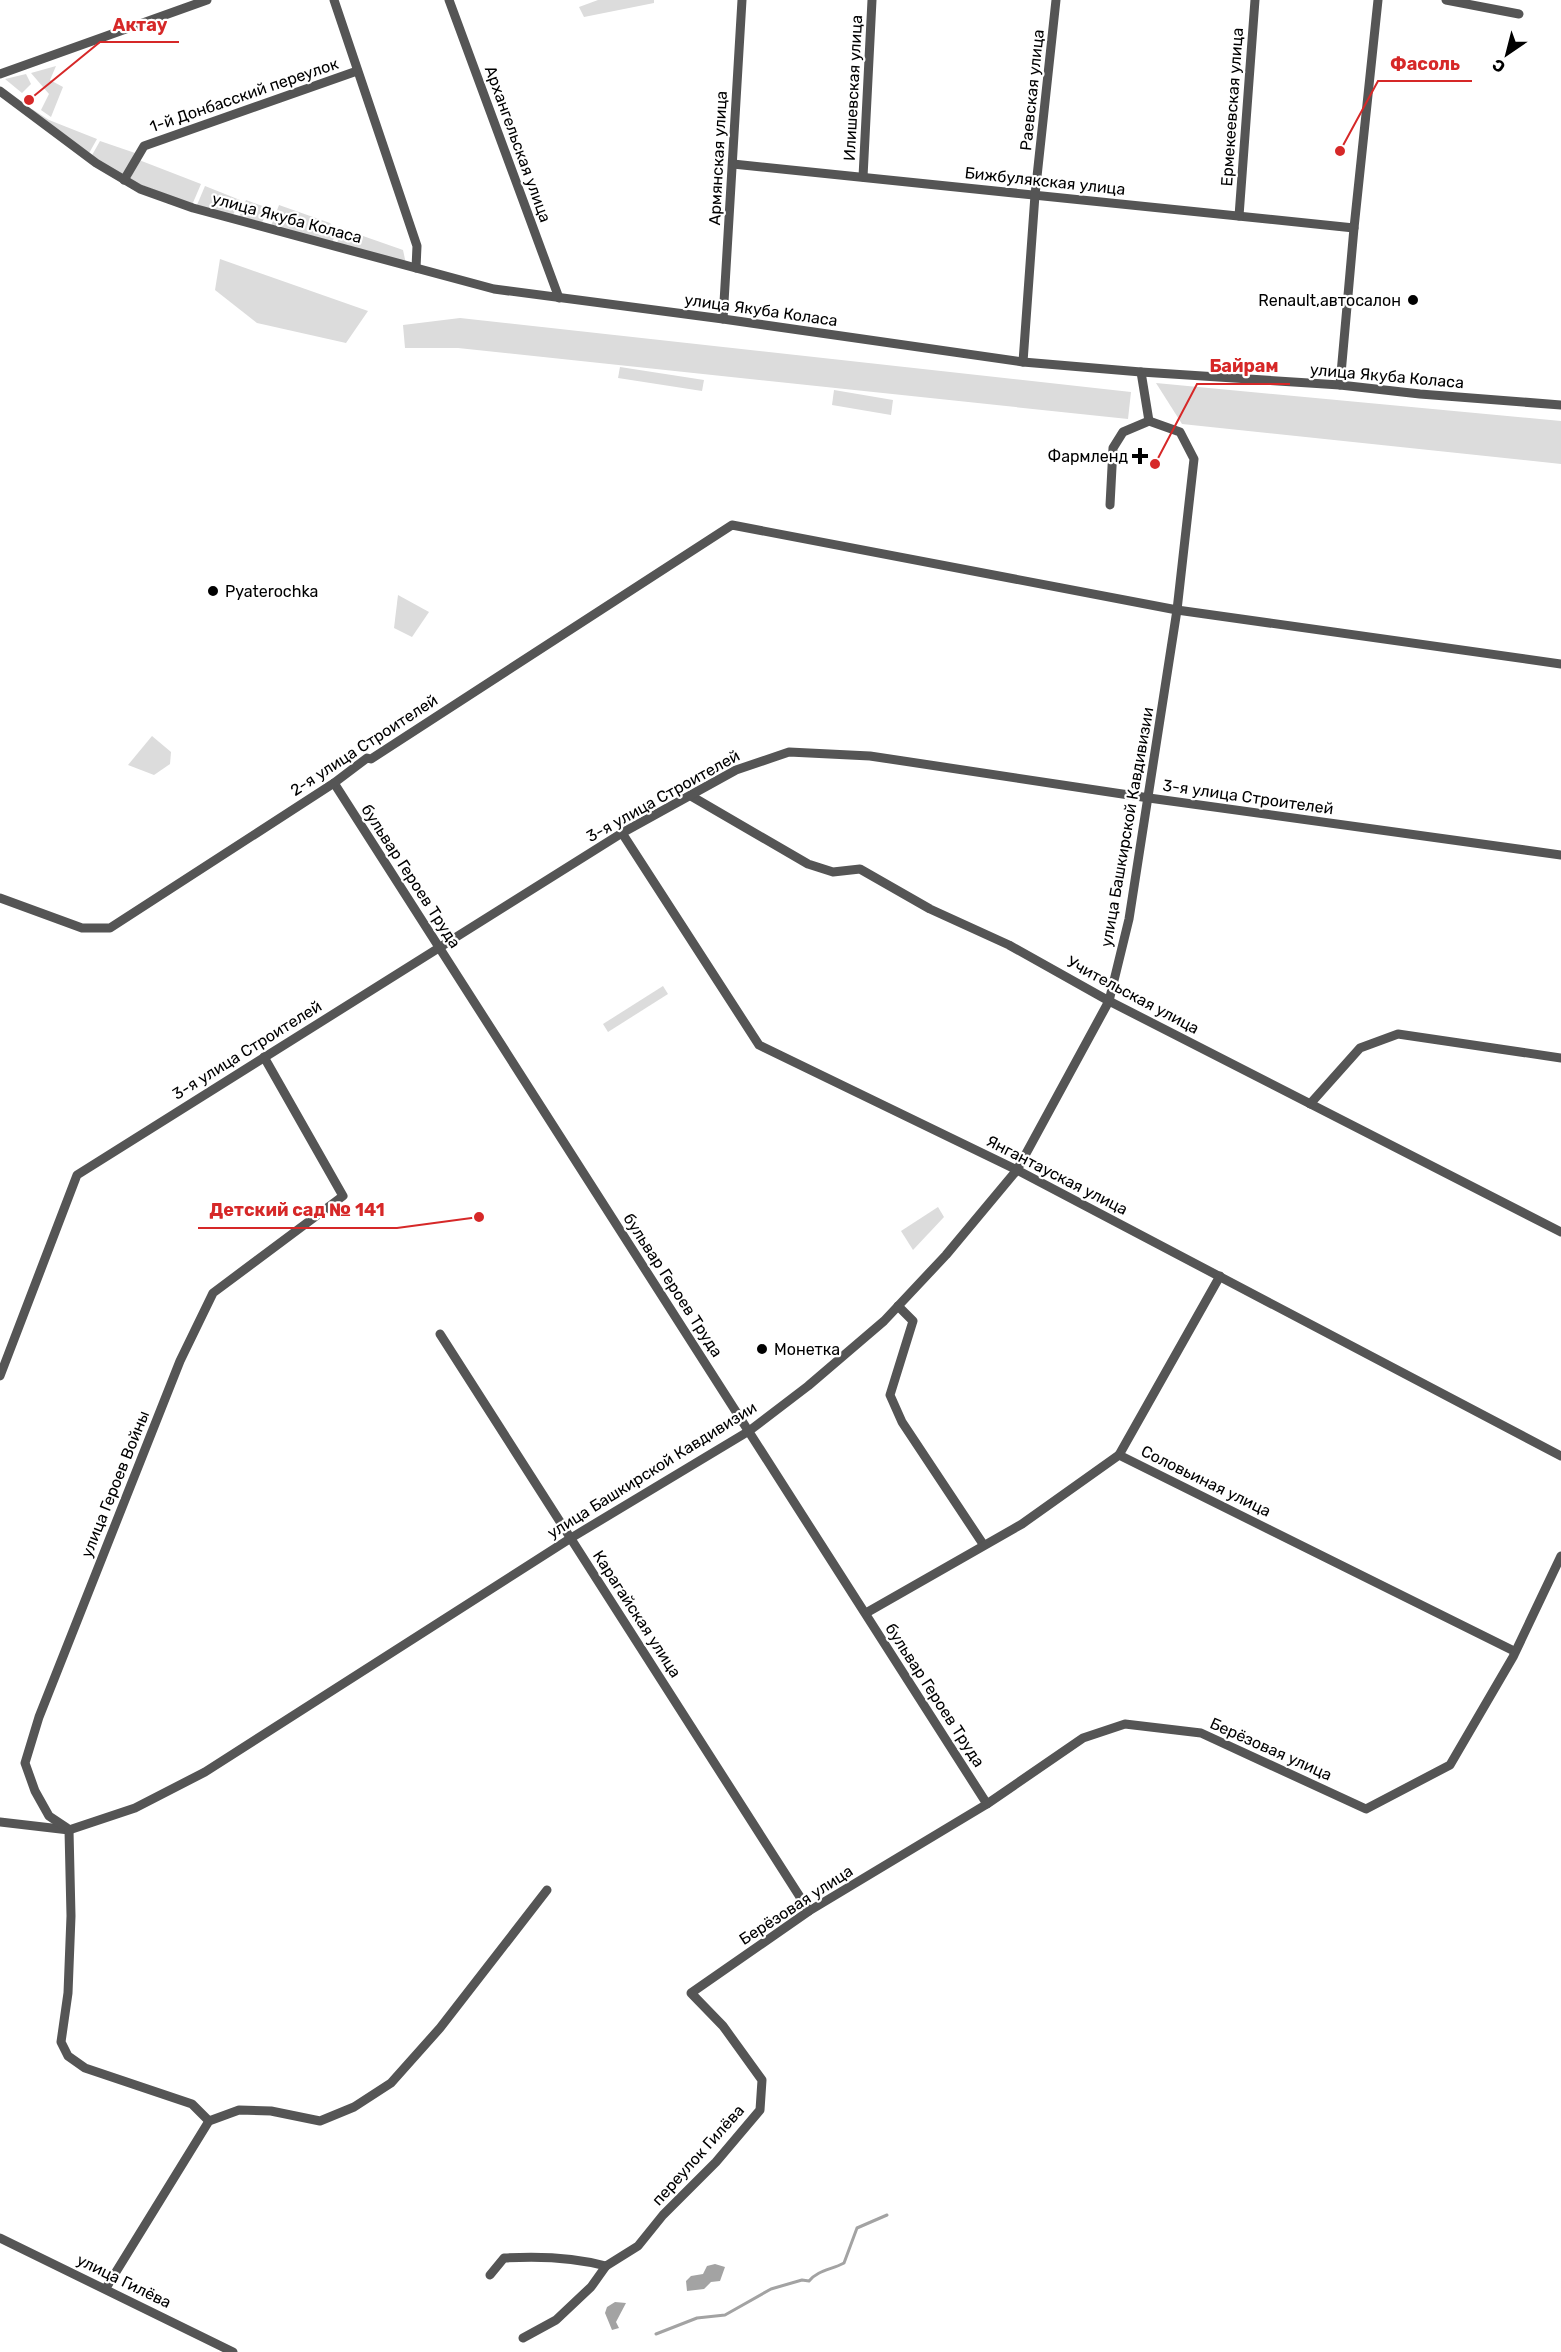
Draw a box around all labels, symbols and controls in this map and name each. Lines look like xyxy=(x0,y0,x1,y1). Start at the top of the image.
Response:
callout: Актау xyxy=(100,6,179,42)
text: Актау xyxy=(113,14,168,36)
street label: Илишевская улица xyxy=(840,14,866,162)
north arrow xyxy=(1477,24,1537,84)
street label: Ермекеевская улица xyxy=(1217,27,1247,187)
street label: Раевская улица xyxy=(1016,28,1048,152)
callout: Фасоль xyxy=(1378,45,1472,81)
text: Фасоль xyxy=(1390,53,1460,75)
street label: 1-й Донбасский переулок xyxy=(147,54,341,136)
text: С xyxy=(1489,55,1509,77)
street label: Архангельская улица xyxy=(481,63,555,225)
street label: Армянская улица xyxy=(705,90,731,226)
street label: Бижбулякская улица xyxy=(964,163,1126,199)
street label: улица Якуба Коласа xyxy=(210,189,364,247)
street label: улица Якуба Коласа xyxy=(683,290,839,330)
place label: Renault,автосалон xyxy=(1258,291,1401,310)
marker: Renault,автосалон xyxy=(1406,293,1420,307)
callout: Байрам xyxy=(1197,348,1290,384)
text: Байрам xyxy=(1210,355,1278,377)
street label: улица Якуба Коласа xyxy=(1309,360,1465,392)
place label: Фармленд xyxy=(1047,447,1128,466)
marker: Фармленд xyxy=(1133,449,1147,463)
place label: Pyaterochka xyxy=(225,582,318,601)
marker: Pyaterochka xyxy=(206,584,220,598)
street label: 2-я улица Строителей xyxy=(287,690,441,800)
street label: улица Башкирской Кавдивизии xyxy=(1097,706,1157,948)
street label: 3-я улица Строителей xyxy=(583,746,743,846)
street label: 3-я улица Строителей xyxy=(1161,776,1335,818)
street label: бульвар Героев Труда xyxy=(357,800,465,952)
street label: Учительская улица xyxy=(1064,952,1202,1038)
street label: 3-я улица Строителей xyxy=(169,996,325,1104)
street label: Янгантауская улица xyxy=(983,1131,1131,1219)
callout: Детский сад № 141 xyxy=(198,1192,397,1228)
text: Детский сад № 141 xyxy=(209,1199,385,1221)
street label: бульвар Героев Труда xyxy=(619,1209,727,1361)
place label: Монетка xyxy=(774,1340,840,1359)
marker: Монетка xyxy=(755,1342,769,1356)
street label: улица Башкирской Кавдивизии xyxy=(544,1398,760,1542)
street label: улица Героев Войны xyxy=(77,1408,153,1560)
street label: Соловьиная улица xyxy=(1138,1441,1274,1521)
street label: Карагайская улица xyxy=(589,1547,685,1681)
street label: бульвар Героев Труда xyxy=(881,1619,989,1771)
street label: Берёзовая улица xyxy=(1207,1714,1335,1784)
street label: Берёзовая улица xyxy=(736,1861,856,1949)
street label: переулок Гилёва xyxy=(648,2101,748,2209)
street label: улица Гилёва xyxy=(74,2250,174,2312)

